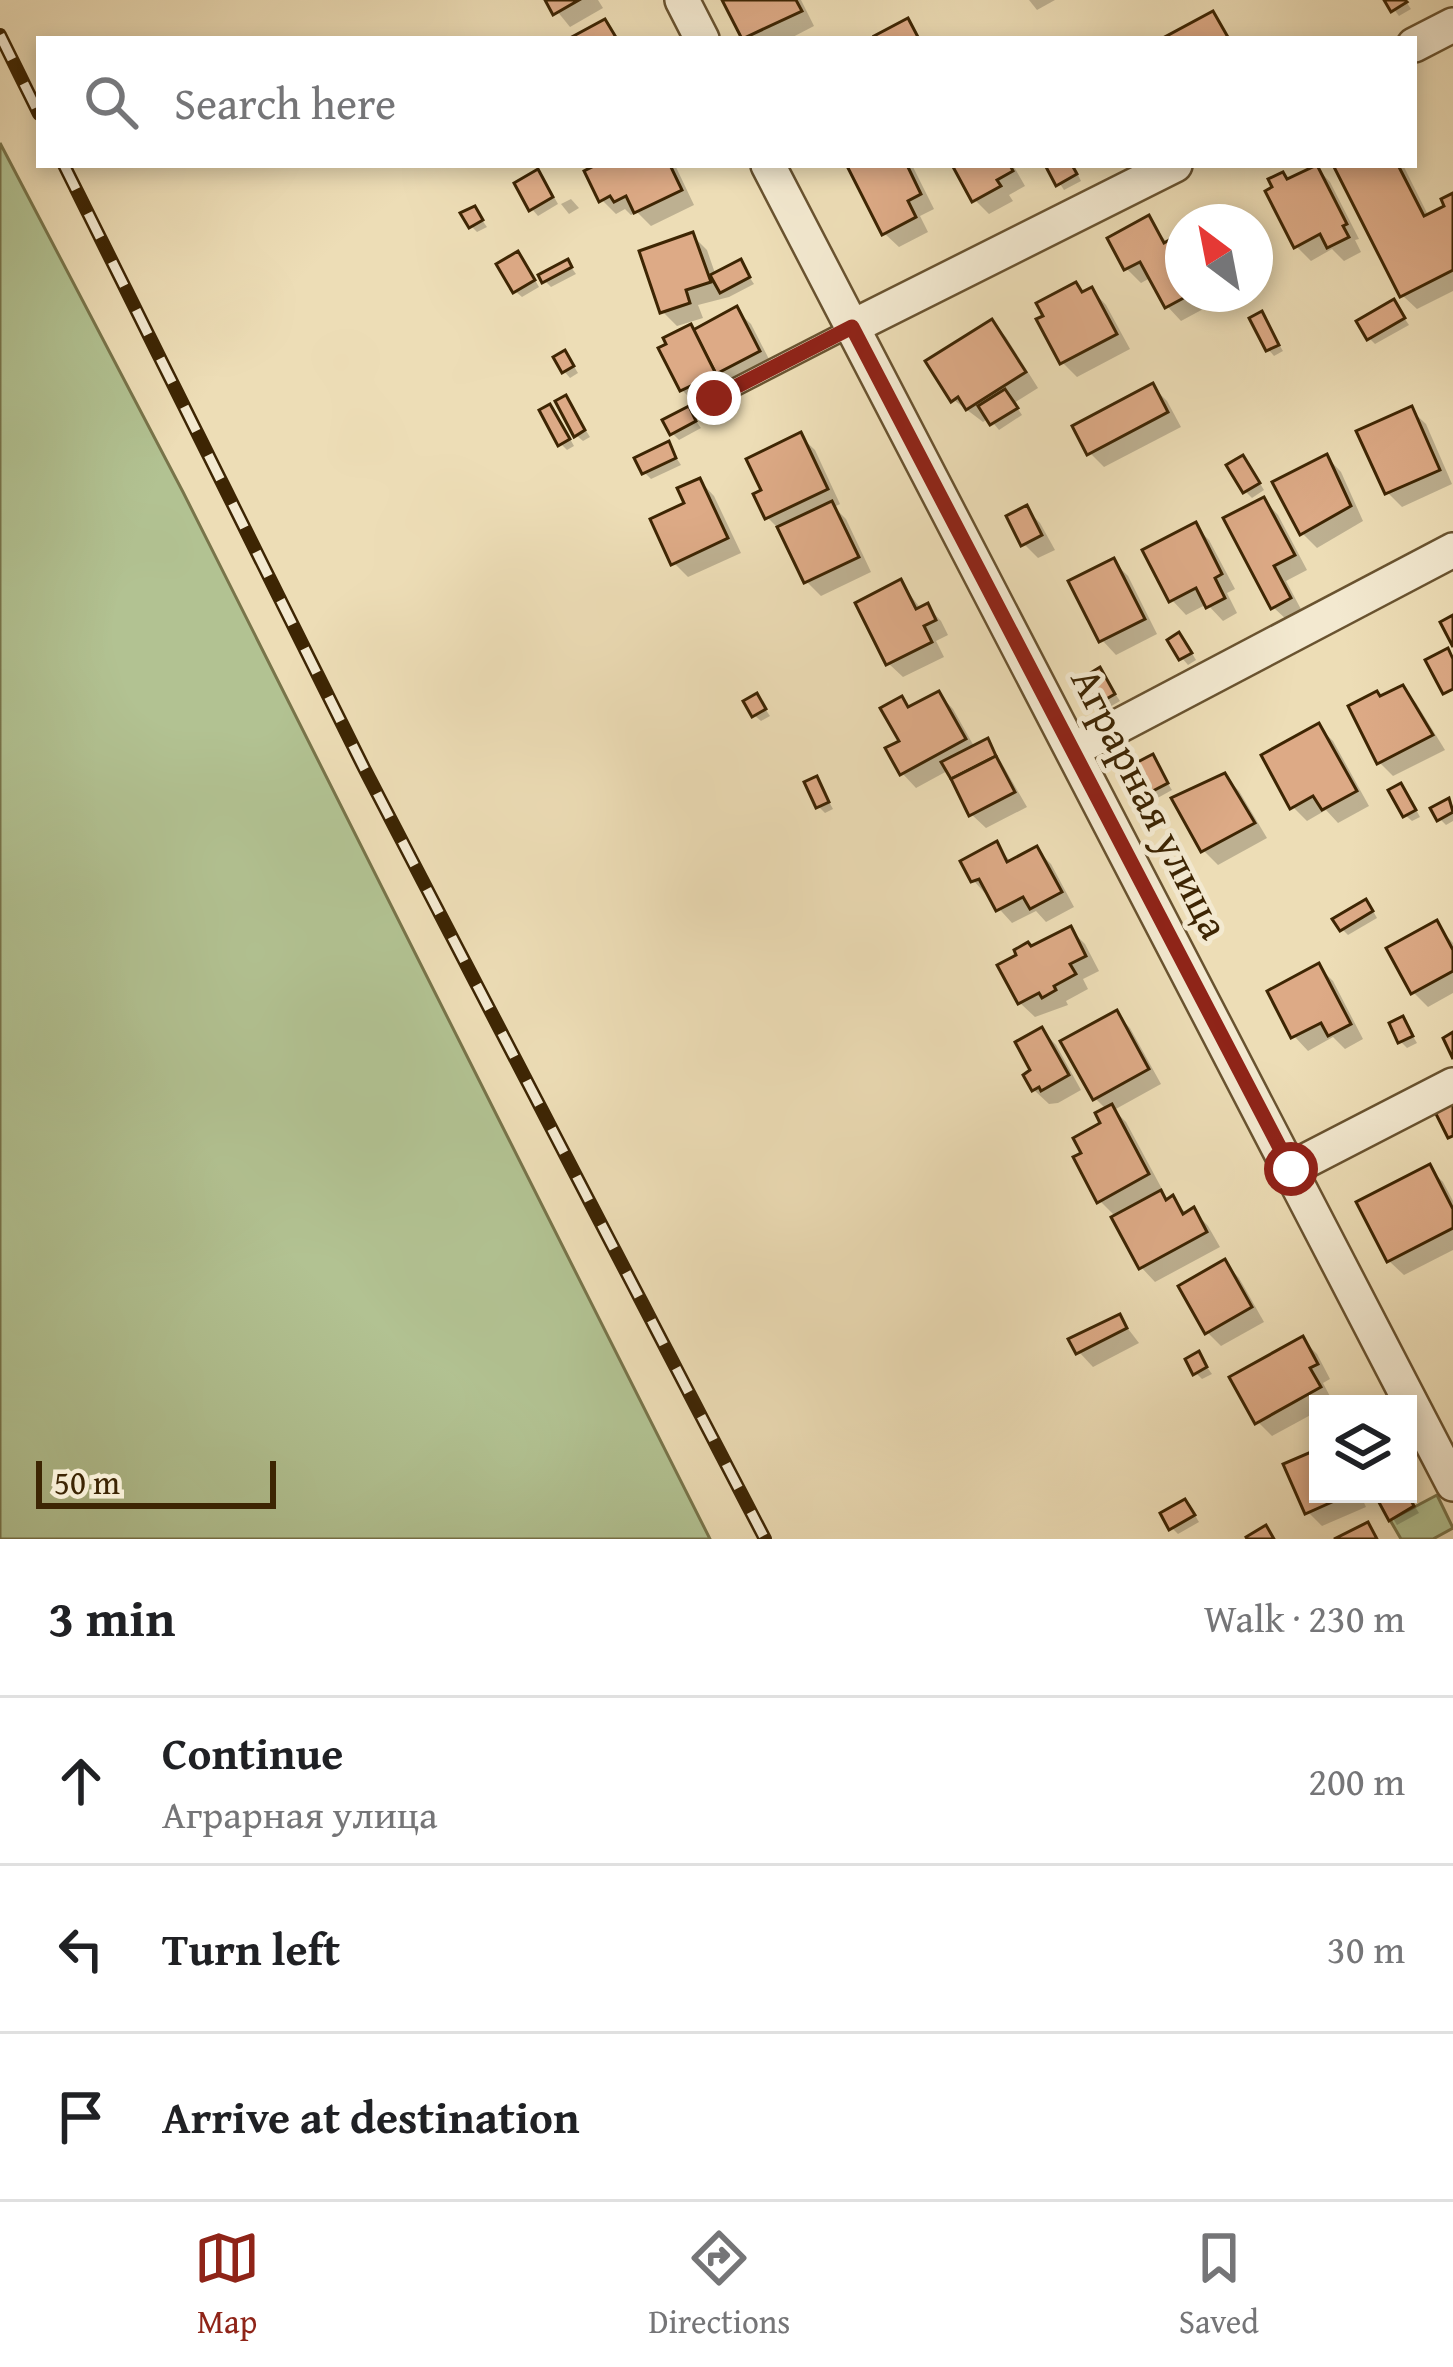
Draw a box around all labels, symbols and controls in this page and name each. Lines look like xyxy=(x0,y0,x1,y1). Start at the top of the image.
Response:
search box xyxy=(36,36,1417,168)
icon: search xyxy=(78,69,144,135)
text: Search here xyxy=(174,70,396,135)
north arrow xyxy=(1165,204,1273,312)
route end xyxy=(687,371,741,425)
street label: Аграрная улица xyxy=(1057,657,1246,949)
route start xyxy=(1264,1142,1318,1196)
map controls xyxy=(1309,1395,1417,1503)
button: layers xyxy=(1309,1395,1417,1503)
scale bar xyxy=(36,1455,276,1508)
text: 50 m xyxy=(54,1458,120,1506)
text: 3 min xyxy=(48,1580,175,1655)
text: Walk · 230 m xyxy=(1204,1589,1405,1646)
text: Continue xyxy=(162,1720,343,1785)
icon: ahead xyxy=(48,1748,114,1814)
text: 200 m xyxy=(1308,1752,1405,1809)
text: Аграрная улица xyxy=(162,1785,438,1842)
icon: left xyxy=(48,1916,114,1982)
text: Turn left xyxy=(162,1916,340,1981)
text: 30 m xyxy=(1327,1920,1405,1977)
icon: arrive xyxy=(48,2084,114,2150)
text: Arrive at destination xyxy=(162,2084,580,2149)
tab: Map xyxy=(194,2225,260,2345)
tab: Directions xyxy=(649,2225,790,2345)
tab: Saved xyxy=(1179,2225,1259,2345)

